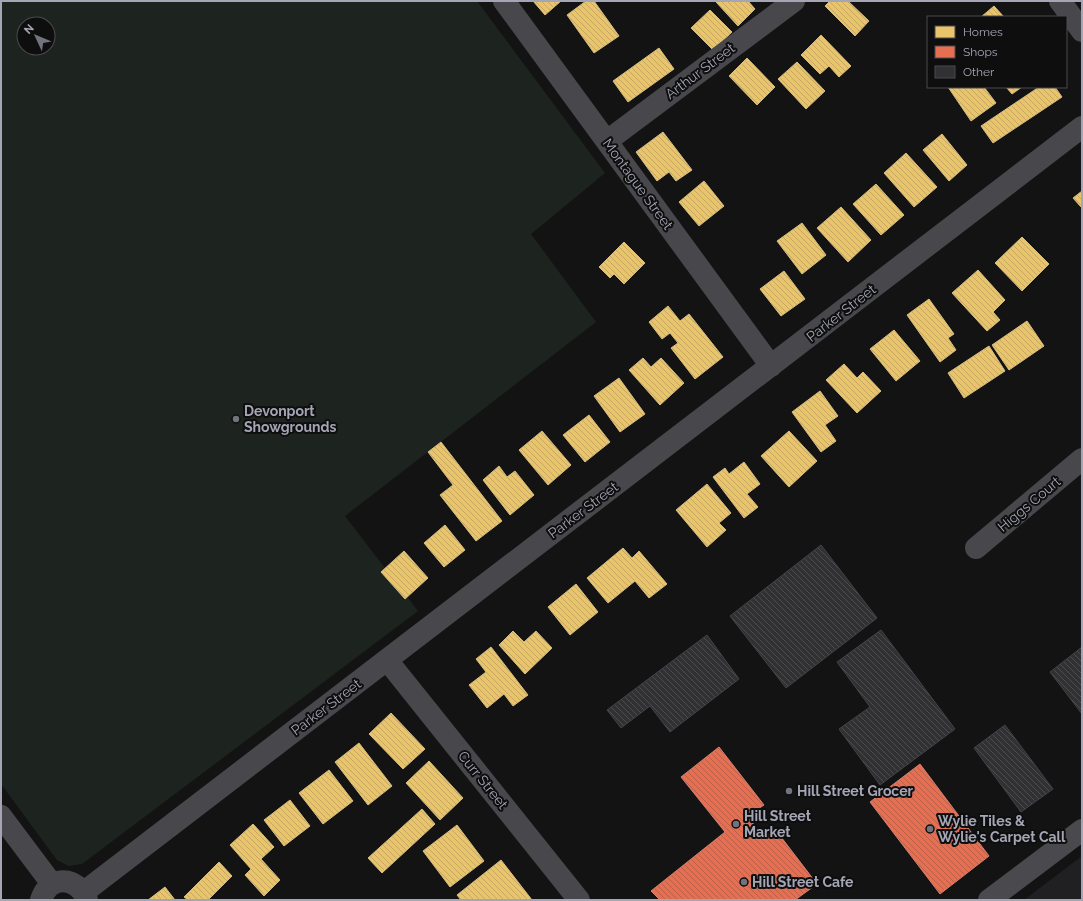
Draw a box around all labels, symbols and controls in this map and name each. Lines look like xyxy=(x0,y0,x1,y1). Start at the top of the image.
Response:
north arrow xyxy=(16,16,56,56)
legend xyxy=(927,16,1067,88)
text: N xyxy=(22,22,37,37)
text: Homes xyxy=(963,25,1003,39)
street label: Arthur Street xyxy=(662,40,738,102)
text: Shops xyxy=(963,45,998,59)
text: Other xyxy=(963,65,995,79)
street label: Montague Street xyxy=(600,135,677,233)
street label: Parker Street xyxy=(803,281,879,345)
place label: Devonport Showgrounds xyxy=(244,403,337,435)
marker: Devonport Showgrounds xyxy=(231,414,241,424)
street label: Higgs Court xyxy=(994,473,1064,535)
street label: Parker Street xyxy=(545,478,621,541)
street label: Parker Street xyxy=(288,675,364,738)
street label: Curr Street xyxy=(455,748,511,812)
place label: Hill Street Grocer xyxy=(797,783,914,799)
marker: Hill Street Grocer xyxy=(784,786,794,796)
place label: Hill Street Market xyxy=(744,808,812,840)
place label: Wylie Tiles & Wylie's Carpet Call xyxy=(938,813,1066,845)
marker: Hill Street Market xyxy=(731,819,741,829)
marker: Wylie Tiles & Wylie's Carpet Call xyxy=(925,824,935,834)
place label: Hill Street Cafe xyxy=(752,874,854,890)
marker: Hill Street Cafe xyxy=(739,877,749,887)

